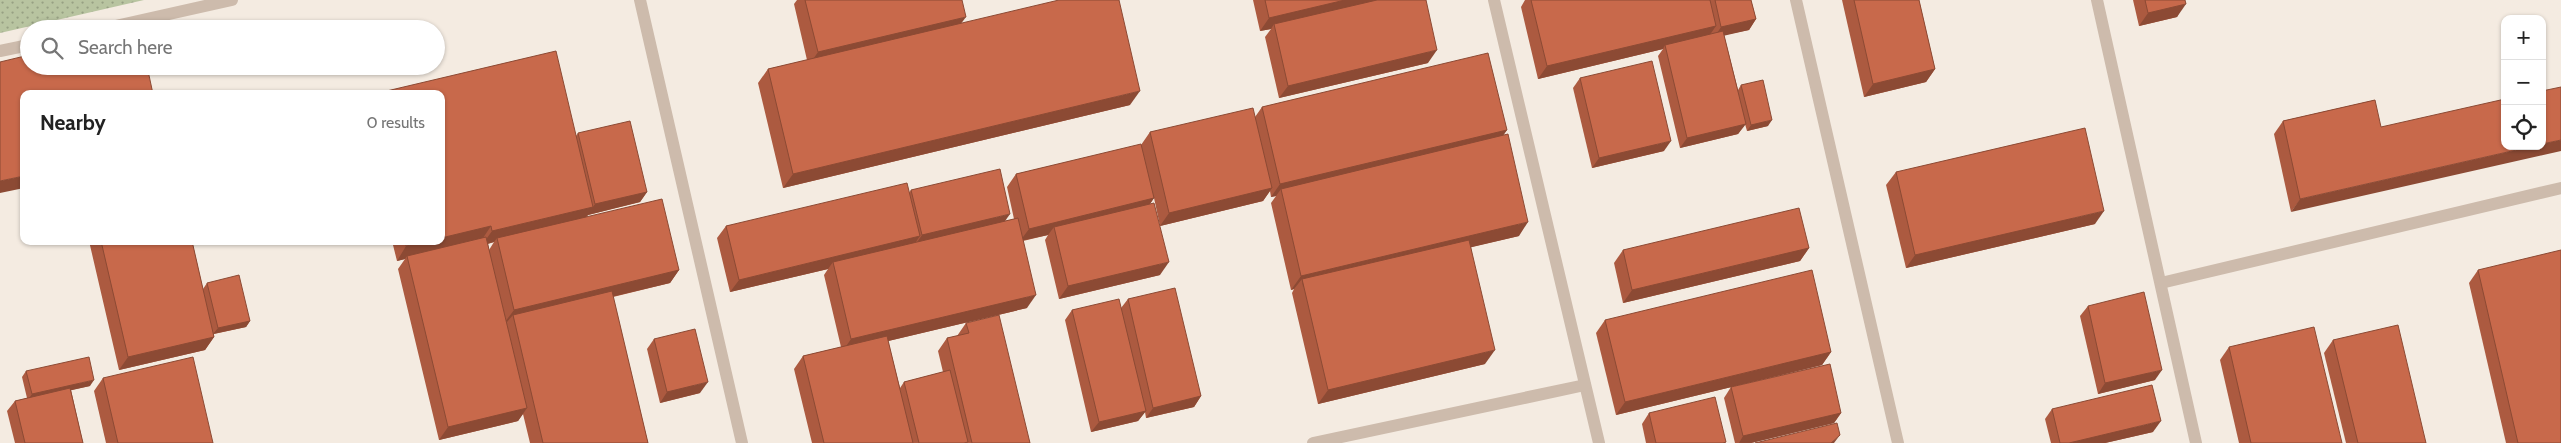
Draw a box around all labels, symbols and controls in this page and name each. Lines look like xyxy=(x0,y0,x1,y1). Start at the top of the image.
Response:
map controls xyxy=(2501,15,2546,150)
button: + xyxy=(2501,15,2546,60)
search box xyxy=(20,20,445,75)
icon: search xyxy=(38,34,66,62)
text: Search here xyxy=(78,36,172,59)
button: − xyxy=(2501,60,2546,105)
button: locate xyxy=(2501,105,2546,150)
text: Nearby xyxy=(40,110,106,135)
text: 0 results xyxy=(366,113,425,132)

